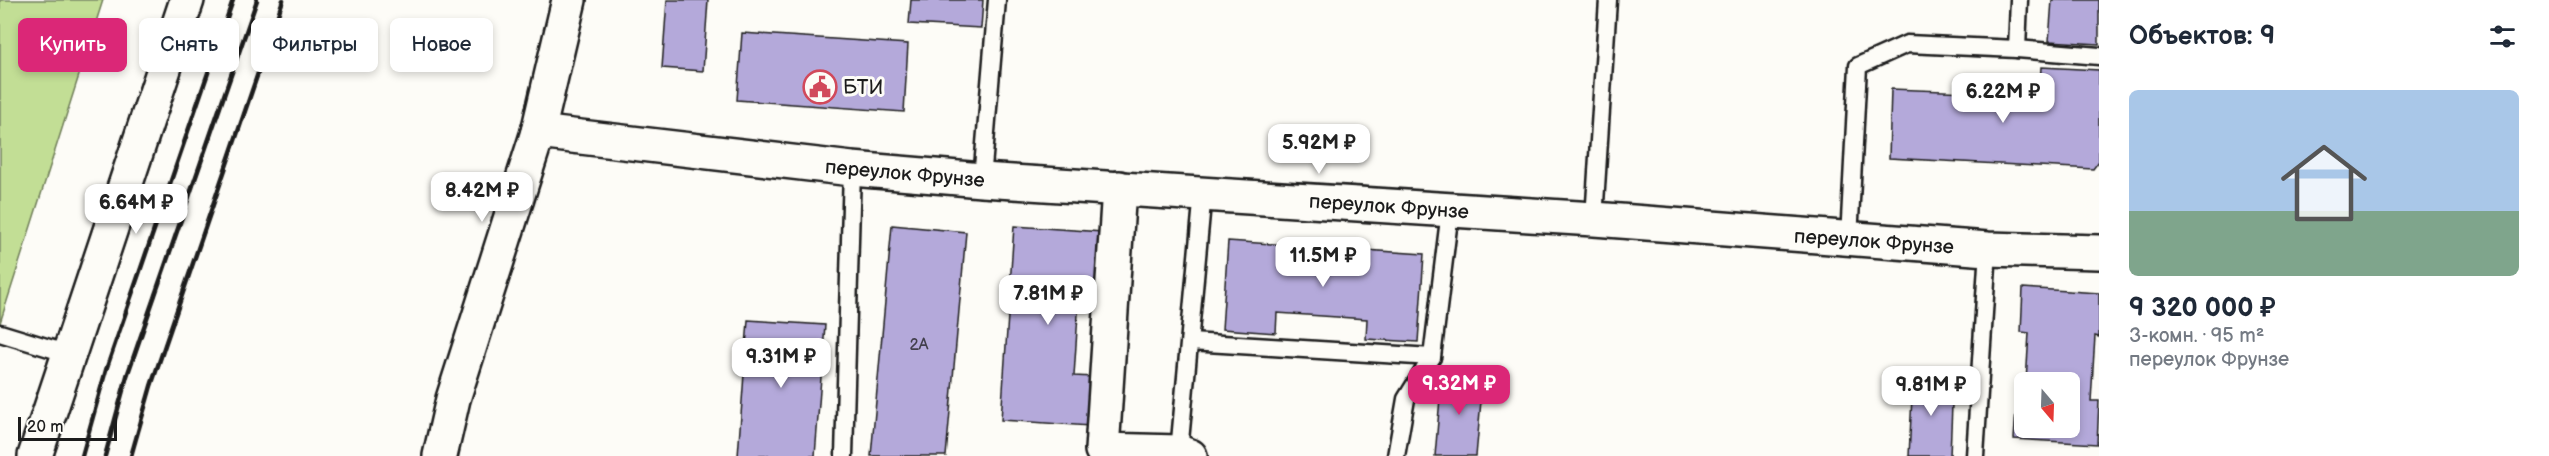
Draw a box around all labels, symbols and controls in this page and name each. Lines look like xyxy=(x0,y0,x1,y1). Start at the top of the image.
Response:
chip: Купить xyxy=(18,18,127,72)
chip: Снять xyxy=(139,18,239,72)
chip: Фильтры xyxy=(251,18,378,72)
chip: Новое xyxy=(390,18,493,72)
icon: filters xyxy=(2486,20,2519,53)
text: Объектов: 9 xyxy=(2129,21,2275,52)
public building icon: БТИ xyxy=(802,69,838,105)
pin: 6.22M ₽ xyxy=(1948,73,2058,124)
place label: БТИ xyxy=(843,76,883,100)
text: 6.22M ₽ xyxy=(1966,80,2040,104)
pin: 5.92M ₽ xyxy=(1264,124,1374,175)
icon: home xyxy=(2270,129,2378,237)
text: 5.92M ₽ xyxy=(1282,131,1356,155)
street label: переулок Фрунзе xyxy=(824,155,986,193)
pin: 8.42M ₽ xyxy=(427,172,537,223)
text: 8.42M ₽ xyxy=(445,179,519,203)
pin: 6.64M ₽ xyxy=(81,184,191,235)
street label: переулок Фрунзе xyxy=(1308,189,1470,225)
text: 6.64M ₽ xyxy=(99,191,173,215)
street label: переулок Фрунзе xyxy=(1793,224,1955,260)
pin: 11.5M ₽ xyxy=(1268,237,1378,288)
text: 11.5M ₽ xyxy=(1289,244,1357,268)
pin: 7.81M ₽ xyxy=(993,275,1103,326)
text: 7.81M ₽ xyxy=(1013,282,1083,306)
text: 9 320 000 ₽ xyxy=(2129,293,2276,324)
text: 3-комн. · 95 m² xyxy=(2129,324,2264,348)
house number: 2А xyxy=(909,336,929,355)
pin: 9.31M ₽ xyxy=(726,338,836,389)
text: 9.31M ₽ xyxy=(746,345,816,369)
text: переулок Фрунзе xyxy=(2129,348,2289,372)
pin: 9.32M ₽ xyxy=(1404,365,1514,416)
pin: 9.81M ₽ xyxy=(1876,366,1986,417)
text: 9.32M ₽ xyxy=(1422,372,1496,396)
north arrow xyxy=(2014,372,2080,438)
map controls xyxy=(2014,372,2080,438)
text: 9.81M ₽ xyxy=(1896,373,1966,397)
scale bar xyxy=(18,414,117,442)
text: 20 m xyxy=(27,418,63,437)

